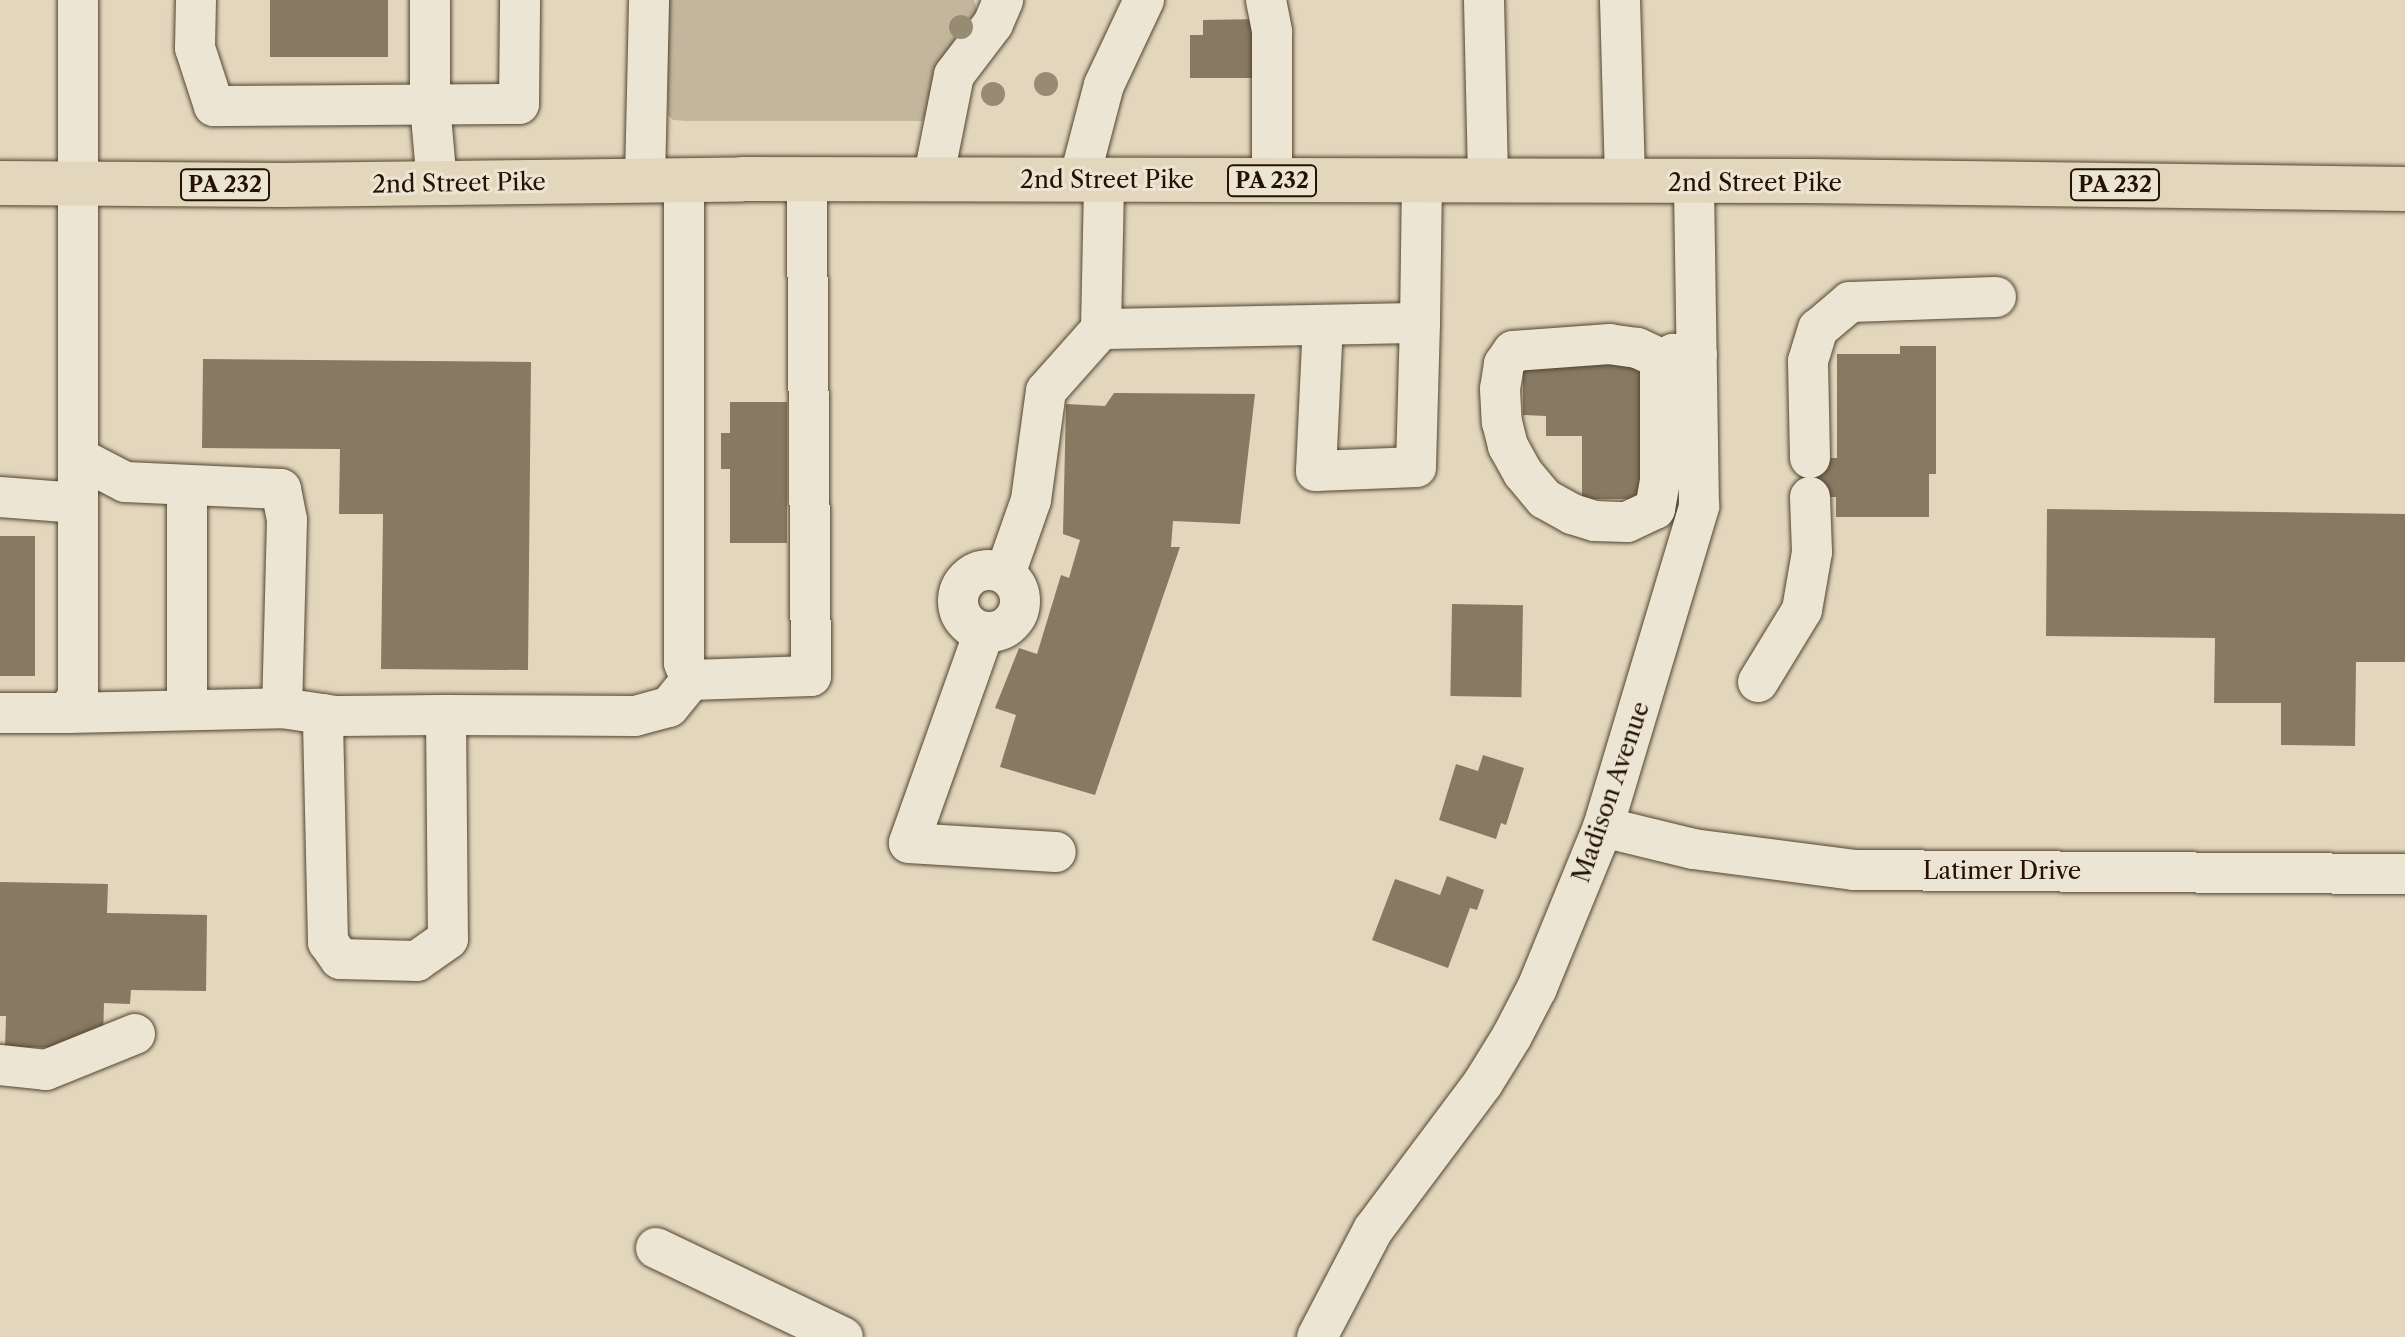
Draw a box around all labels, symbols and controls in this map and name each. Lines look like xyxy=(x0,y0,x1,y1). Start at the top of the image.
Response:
road number: PA 232 xyxy=(1226,163,1318,199)
street label: 2nd Street Pike xyxy=(1020,166,1194,194)
road number: PA 232 xyxy=(179,167,271,203)
street label: 2nd Street Pike xyxy=(372,167,546,199)
road number: PA 232 xyxy=(2069,167,2161,203)
street label: 2nd Street Pike xyxy=(1668,169,1842,197)
street label: Madison Avenue xyxy=(1566,697,1656,887)
street label: Latimer Drive xyxy=(1923,857,2081,885)

